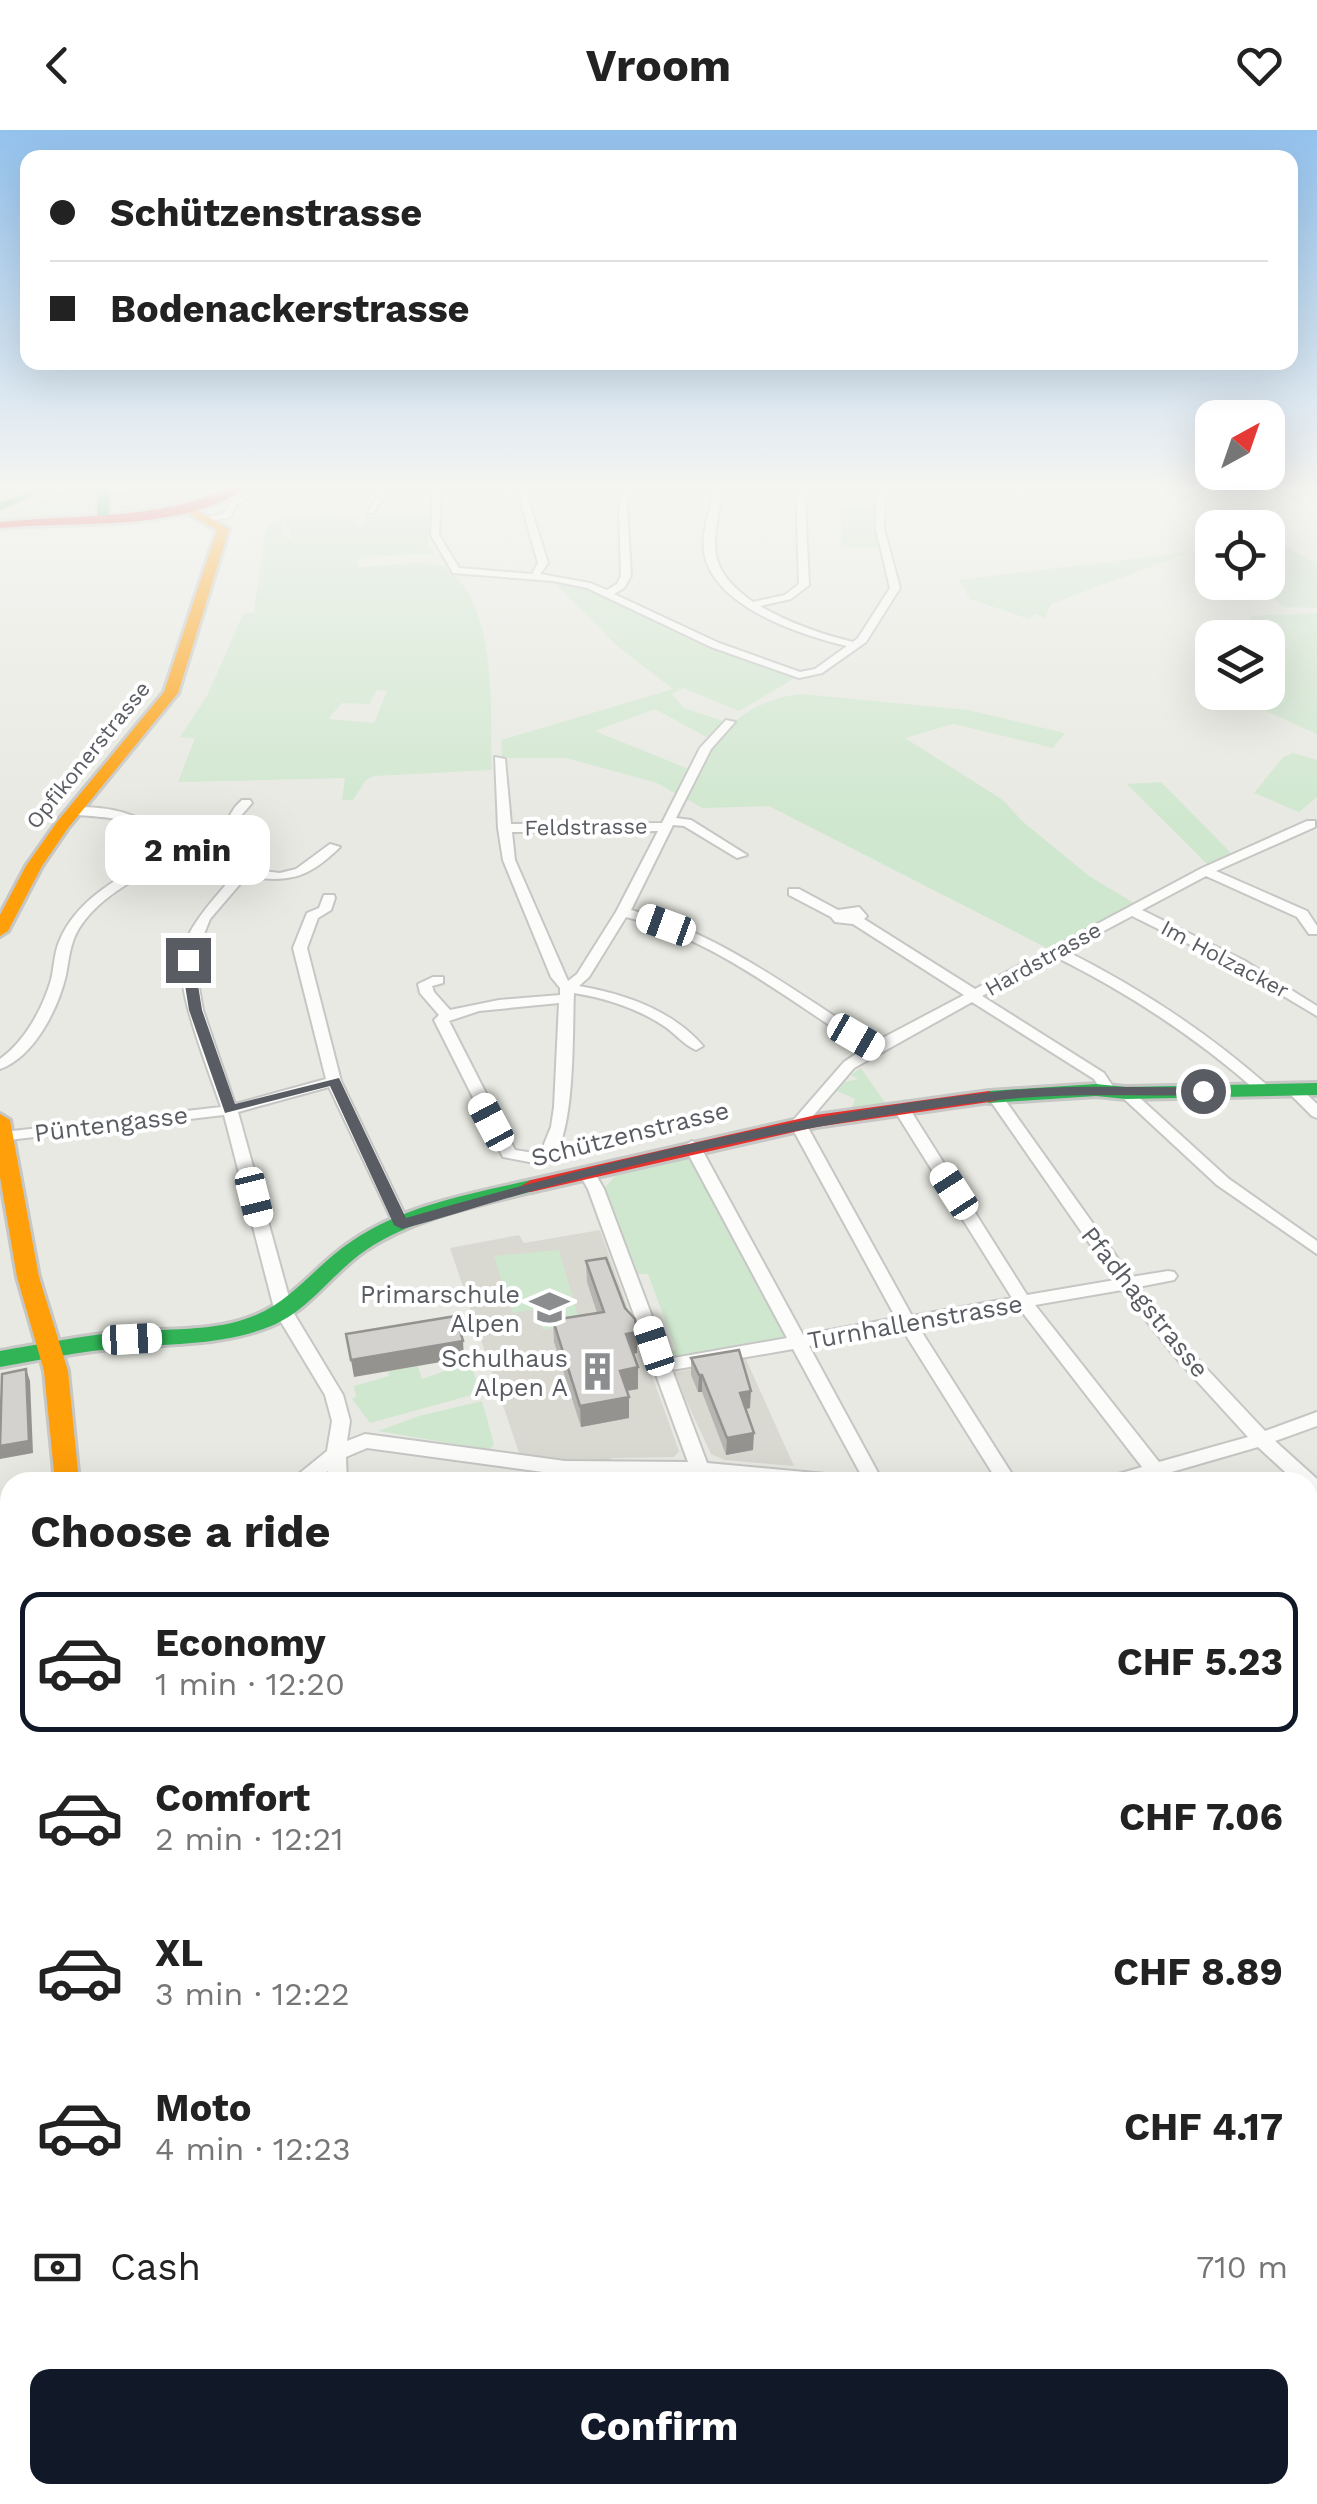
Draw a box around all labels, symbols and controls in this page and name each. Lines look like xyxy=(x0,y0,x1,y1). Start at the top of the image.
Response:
icon: back xyxy=(30,38,85,93)
icon: heart xyxy=(1232,38,1287,93)
text: Vroom xyxy=(586,39,731,92)
text: Schützenstrasse xyxy=(110,191,422,235)
text: Bodenackerstrasse xyxy=(110,287,470,331)
north arrow xyxy=(1195,400,1285,490)
map controls xyxy=(1195,400,1285,710)
button: locate xyxy=(1195,510,1285,600)
button: layers xyxy=(1195,620,1285,710)
street label: Opfikonerstrasse xyxy=(21,676,155,834)
street label: Feldstrasse xyxy=(524,813,648,841)
callout: 2 min xyxy=(106,815,270,885)
text: 2 min xyxy=(144,831,231,869)
car xyxy=(633,901,699,949)
street label: Im Holzacker xyxy=(1157,915,1293,1003)
street label: Hardstrasse xyxy=(981,917,1105,1001)
route end xyxy=(166,938,211,983)
car xyxy=(823,1009,889,1065)
route start xyxy=(1181,1069,1226,1114)
car xyxy=(464,1088,518,1156)
street label: Schützenstrasse xyxy=(528,1095,732,1173)
street label: Püntengasse xyxy=(33,1100,189,1148)
car xyxy=(925,1158,983,1224)
car xyxy=(232,1164,276,1230)
street label: Pfadhagstrasse xyxy=(1075,1221,1215,1383)
place label: Primarschule Alpen xyxy=(360,1280,520,1338)
school or university icon: Primarschule Alpen xyxy=(529,1287,571,1329)
street label: Turnhallenstrasse xyxy=(805,1289,1025,1355)
car xyxy=(630,1313,678,1379)
car xyxy=(101,1322,163,1356)
place label: Schulhaus Alpen A xyxy=(441,1344,568,1402)
building icon: Schulhaus Alpen A xyxy=(577,1351,619,1393)
text: Choose a ride xyxy=(30,1505,330,1558)
icon: car xyxy=(35,1617,125,1707)
text: Economy xyxy=(155,1621,326,1665)
text: CHF 5.23 xyxy=(1117,1640,1283,1684)
text: 1 min · 12:20 xyxy=(155,1665,345,1703)
icon: car xyxy=(35,1772,125,1862)
text: Comfort xyxy=(155,1776,310,1820)
text: CHF 7.06 xyxy=(1119,1795,1283,1839)
text: 2 min · 12:21 xyxy=(155,1820,344,1858)
icon: car xyxy=(35,1927,125,2017)
text: XL xyxy=(155,1931,203,1975)
text: CHF 8.89 xyxy=(1113,1950,1283,1994)
text: 3 min · 12:22 xyxy=(155,1975,350,2013)
icon: car xyxy=(35,2082,125,2172)
text: Moto xyxy=(155,2086,251,2130)
text: CHF 4.17 xyxy=(1124,2105,1283,2149)
text: 4 min · 12:23 xyxy=(155,2130,351,2168)
icon: cash xyxy=(30,2240,85,2295)
text: Cash xyxy=(110,2245,201,2289)
text: 710 m xyxy=(1196,2248,1288,2286)
button: Confirm xyxy=(30,2369,1288,2484)

